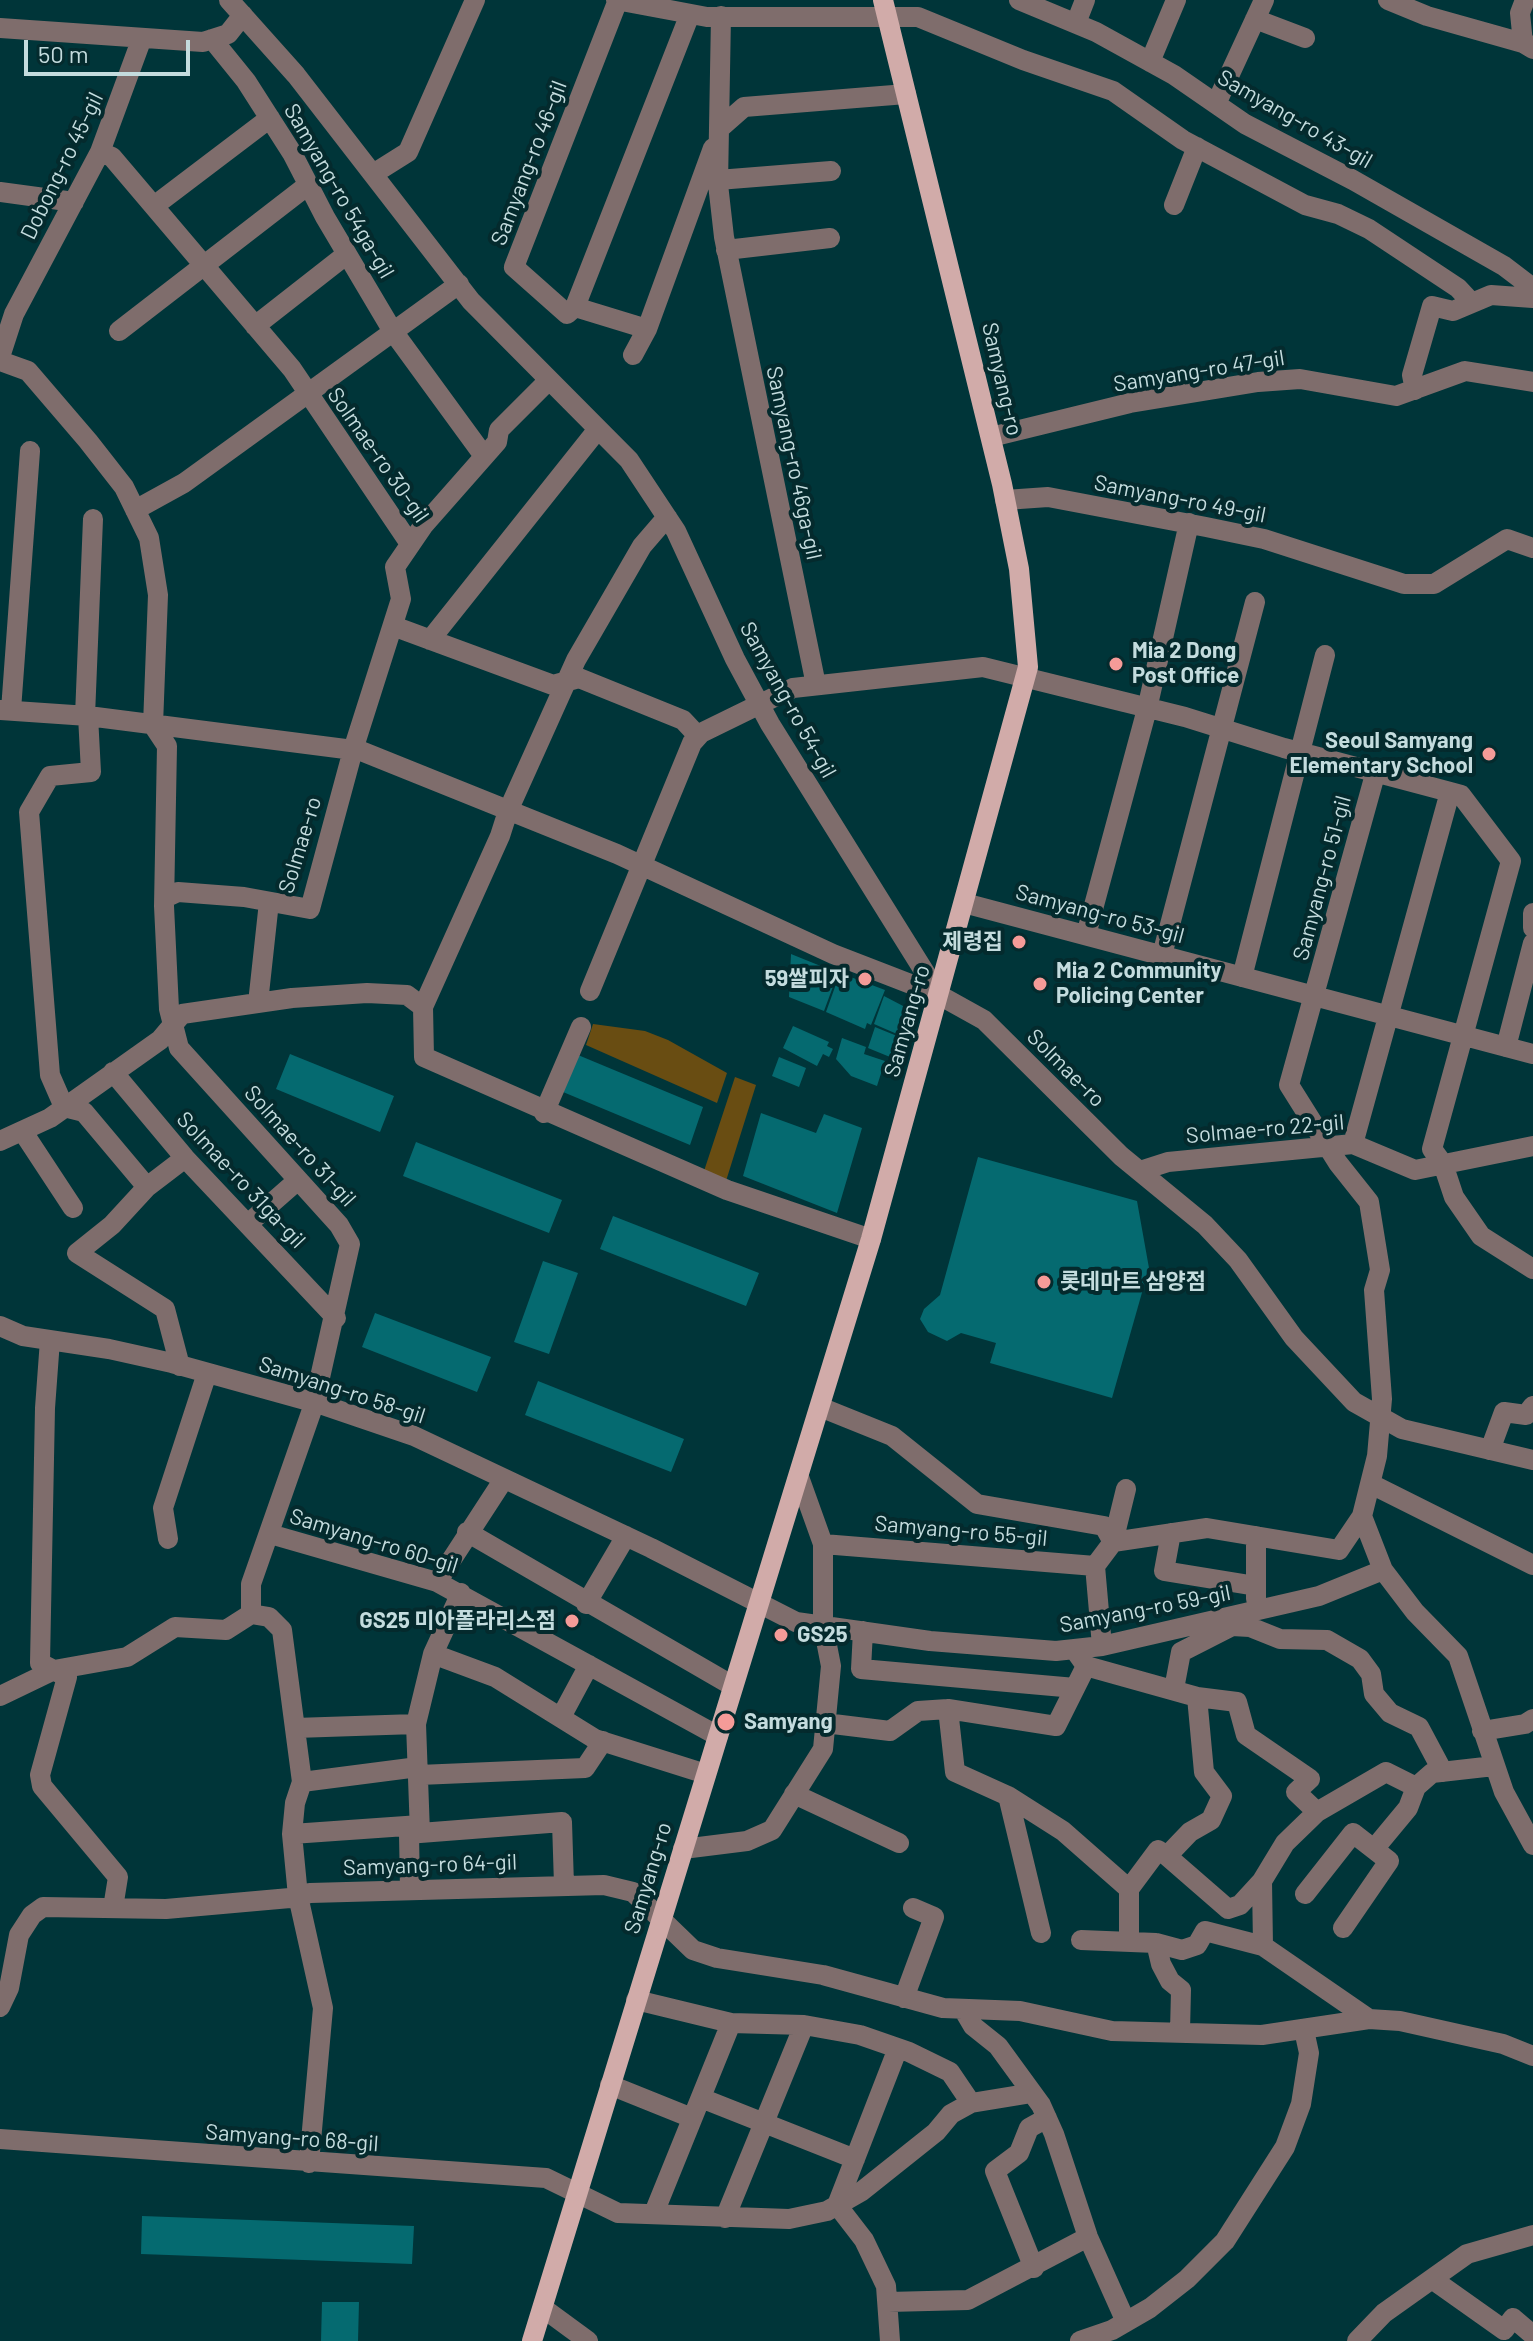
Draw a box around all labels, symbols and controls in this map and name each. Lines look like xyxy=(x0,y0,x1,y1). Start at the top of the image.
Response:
scale bar xyxy=(28,24,194,74)
text: 50 m xyxy=(38,39,89,68)
street label: Samyang-ro 43-gil xyxy=(1213,64,1377,174)
street label: Samyang-ro 46-gil xyxy=(485,77,573,249)
street label: Dobong-ro 45-gil xyxy=(15,88,109,244)
street label: Samyang-ro 54ga-gil xyxy=(278,99,400,283)
street label: Samyang-ro xyxy=(976,320,1028,438)
street label: Samyang-ro 47-gil xyxy=(1112,344,1286,398)
street label: Samyang-ro 46ga-gil xyxy=(761,364,827,562)
street label: Solmae-ro 30-gil xyxy=(322,382,434,528)
street label: Samyang-ro 49-gil xyxy=(1092,469,1268,529)
street label: Samyang-ro 54-gil xyxy=(734,617,842,783)
place label: Mia 2 Dong Post Office xyxy=(1132,638,1239,690)
marker: Mia 2 Dong Post Office xyxy=(1107,655,1125,673)
place label: Seoul Samyang Elementary School xyxy=(1290,728,1473,780)
marker: Seoul Samyang Elementary School xyxy=(1480,745,1498,763)
street label: Samyang-ro 51-gil xyxy=(1287,793,1357,963)
street label: Solmae-ro xyxy=(273,794,327,896)
street label: Samyang-ro 53-gil xyxy=(1013,879,1187,949)
place label: 제령집 xyxy=(942,929,1003,955)
marker: 제령집 xyxy=(1010,933,1028,951)
place label: Mia 2 Community Policing Center xyxy=(1056,958,1222,1010)
street label: Samyang-ro xyxy=(878,962,936,1080)
place label: 59쌀피자 xyxy=(765,966,849,992)
marker: 59쌀피자 xyxy=(856,970,874,988)
marker: Mia 2 Community Policing Center xyxy=(1031,975,1049,993)
street label: Solmae-ro xyxy=(1021,1023,1111,1113)
street label: Solmae-ro 31-gil xyxy=(239,1080,361,1212)
street label: Solmae-ro 31ga-gil xyxy=(171,1106,311,1254)
street label: Solmae-ro 22-gil xyxy=(1185,1109,1345,1149)
place label: 롯데마트 삼양점 xyxy=(1060,1269,1206,1295)
marker: 롯데마트 삼양점 xyxy=(1035,1273,1053,1291)
street label: Samyang-ro 58-gil xyxy=(255,1351,429,1429)
street label: Samyang-ro 60-gil xyxy=(287,1503,461,1579)
street label: Samyang-ro 55-gil xyxy=(873,1510,1049,1552)
street label: Samyang-ro 59-gil xyxy=(1057,1579,1233,1639)
place label: GS25 미아폴라리스점 xyxy=(359,1608,556,1634)
marker: GS25 미아폴라리스점 xyxy=(563,1612,581,1630)
place label: GS25 xyxy=(797,1622,848,1648)
marker: GS25 xyxy=(772,1626,790,1644)
place label: Samyang xyxy=(744,1709,833,1735)
marker: Samyang xyxy=(715,1711,737,1733)
street label: Samyang-ro xyxy=(619,1819,677,1937)
street label: Samyang-ro 64-gil xyxy=(342,1849,518,1881)
street label: Samyang-ro 68-gil xyxy=(204,2119,380,2157)

